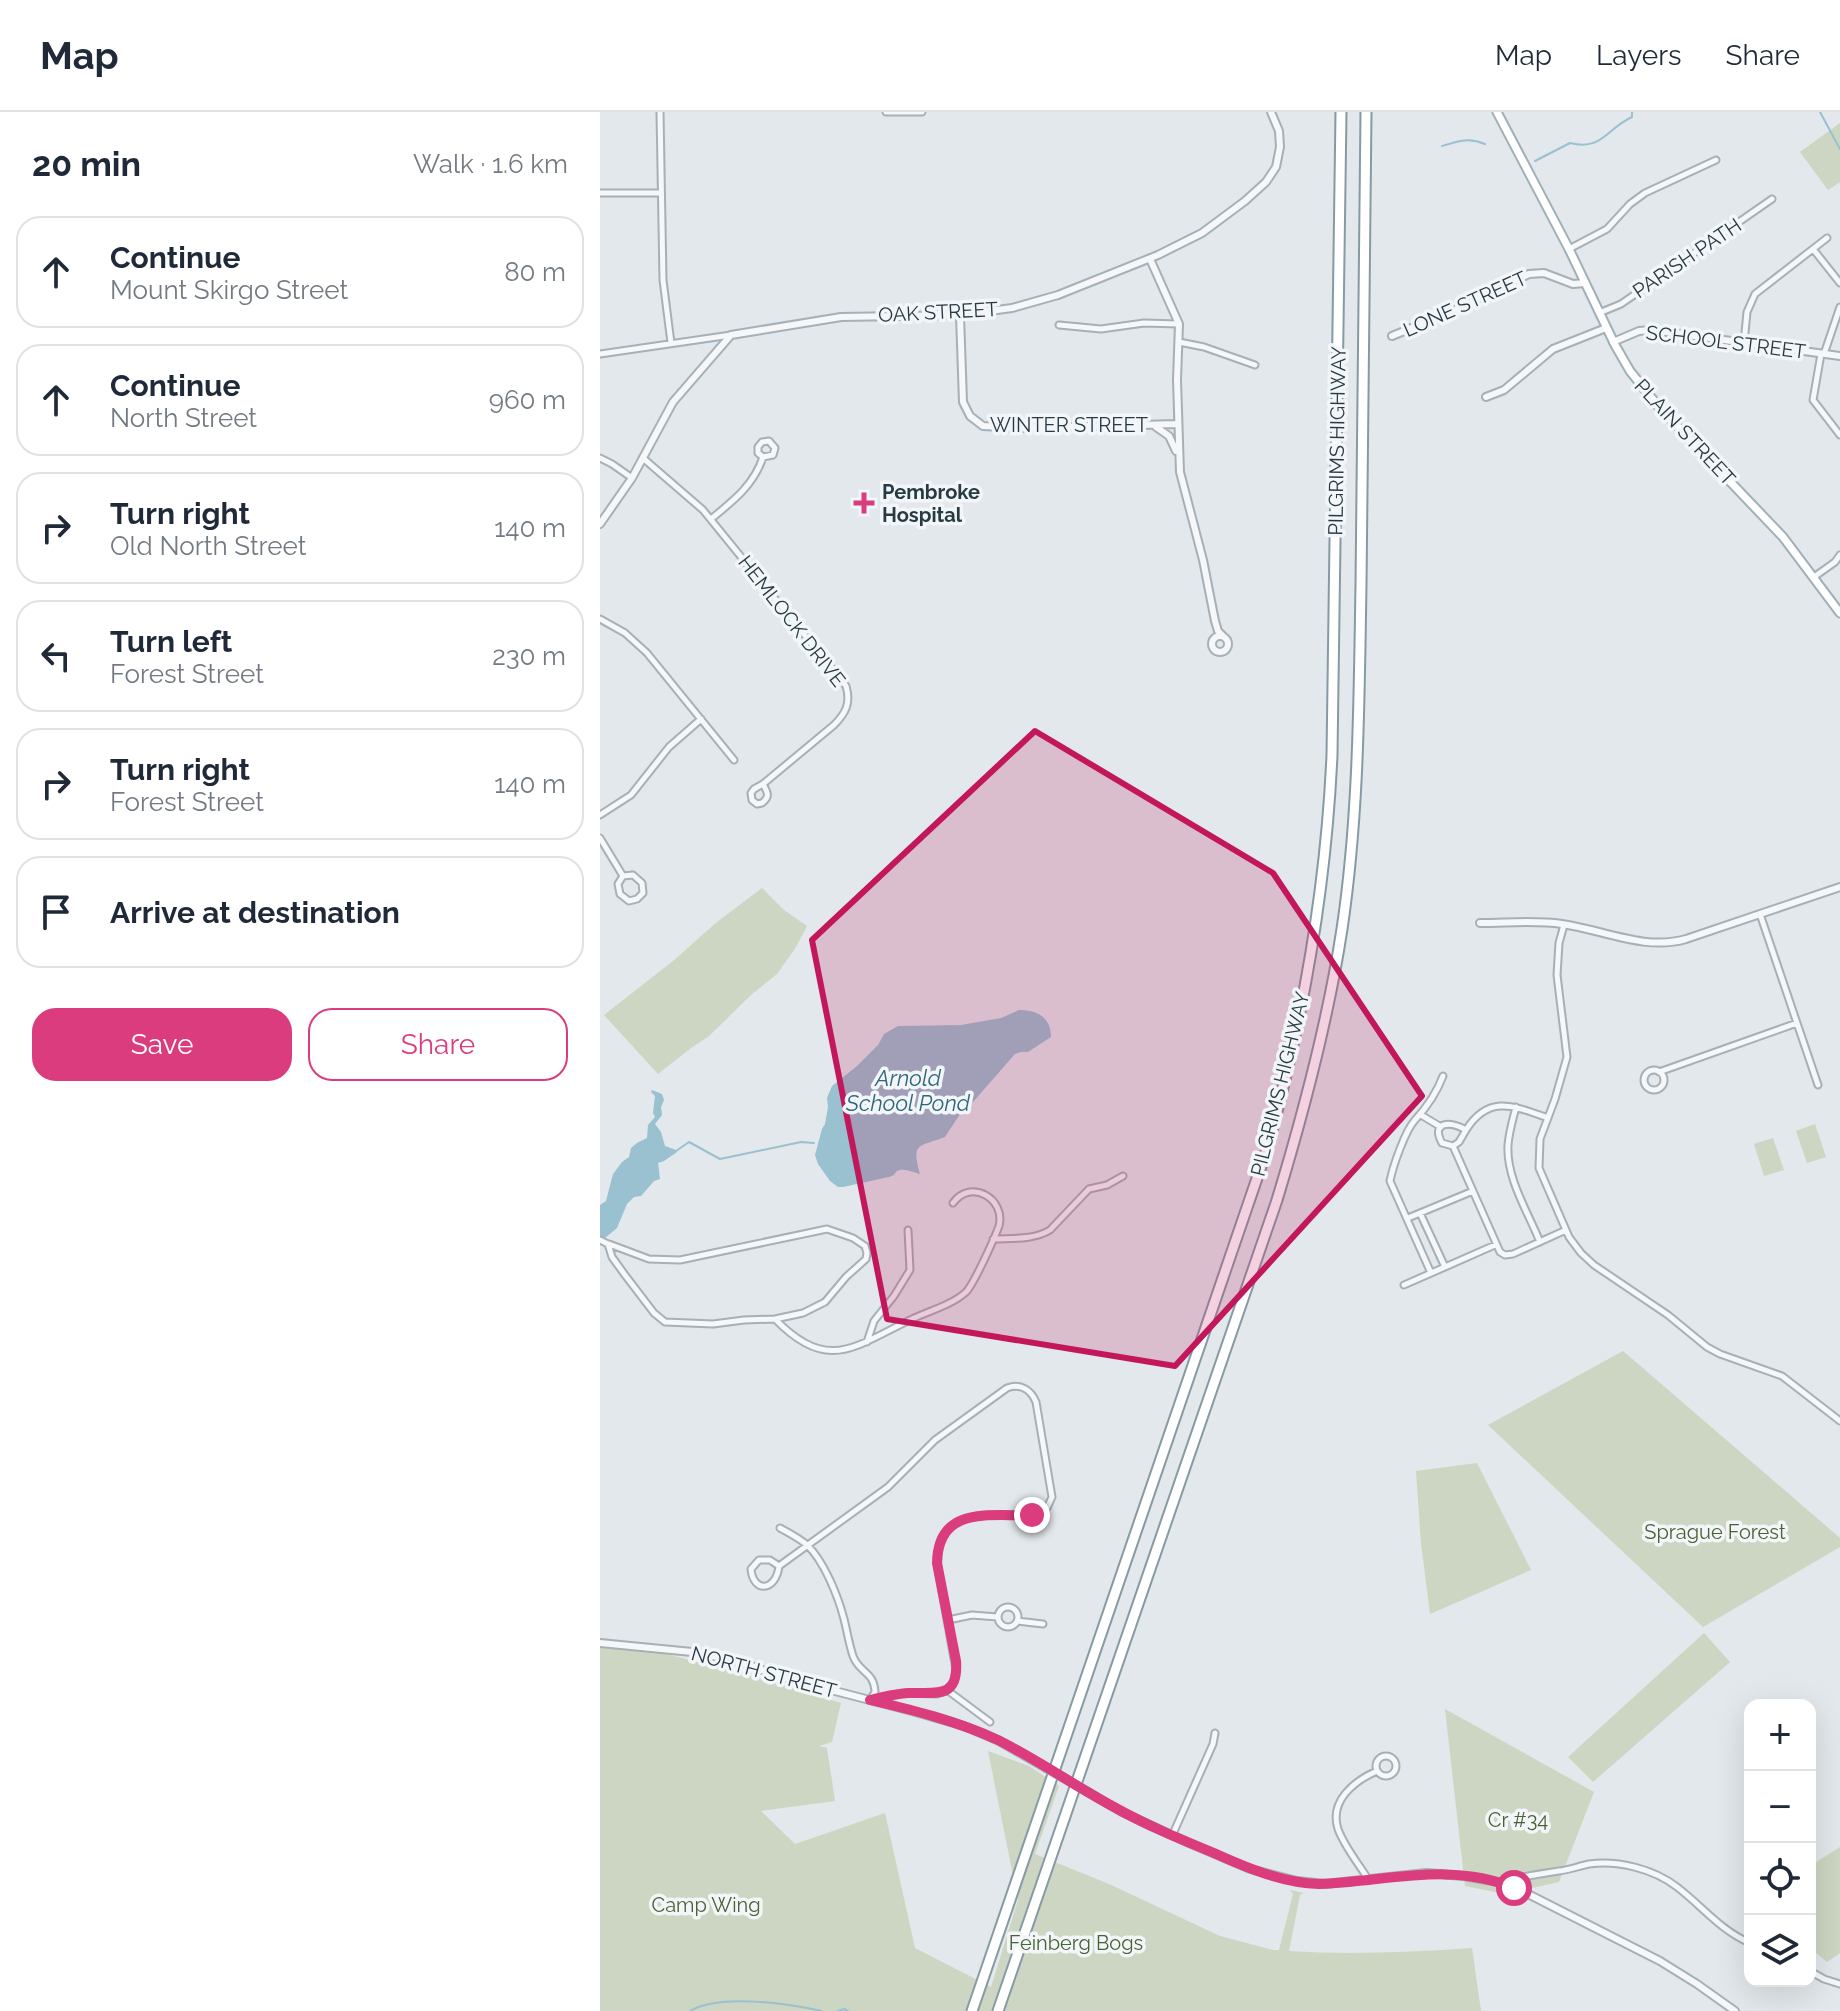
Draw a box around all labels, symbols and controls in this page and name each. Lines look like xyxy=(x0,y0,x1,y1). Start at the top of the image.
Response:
text: Map xyxy=(40,33,119,78)
text: Map xyxy=(1495,39,1552,72)
text: Layers xyxy=(1596,39,1682,72)
text: Share xyxy=(1726,39,1800,72)
text: 20 min xyxy=(32,144,141,184)
text: Walk · 1.6 km xyxy=(413,149,568,179)
street label: PARISH PATH xyxy=(1628,213,1746,303)
text: Continue xyxy=(110,240,241,275)
icon: ahead xyxy=(34,250,78,294)
text: 80 m xyxy=(504,257,566,287)
street label: LONE STREET xyxy=(1399,266,1531,342)
text: Mount Skirgo Street xyxy=(110,275,348,305)
street label: OAK STREET xyxy=(878,297,998,327)
street label: SCHOOL STREET xyxy=(1645,320,1807,364)
street label: PILGRIMS HIGHWAY xyxy=(1323,346,1351,536)
text: Continue xyxy=(110,368,241,403)
street label: PLAIN STREET xyxy=(1629,374,1741,490)
icon: ahead xyxy=(34,378,78,422)
text: 960 m xyxy=(489,385,566,415)
text: North Street xyxy=(110,403,257,433)
street label: WINTER STREET xyxy=(990,413,1148,437)
place label: Pembroke Hospital xyxy=(882,480,980,527)
marker: Pembroke Hospital xyxy=(853,492,875,514)
text: Turn right xyxy=(110,496,250,531)
icon: right xyxy=(34,506,78,550)
text: 140 m xyxy=(494,513,566,543)
text: Old North Street xyxy=(110,531,306,561)
street label: HEMLOCK DRIVE xyxy=(733,551,851,691)
text: Turn left xyxy=(110,624,232,659)
icon: left xyxy=(34,634,78,678)
text: 230 m xyxy=(492,641,566,671)
text: Forest Street xyxy=(110,659,264,689)
text: Turn right xyxy=(110,752,250,787)
icon: right xyxy=(34,762,78,806)
text: 140 m xyxy=(494,769,566,799)
text: Forest Street xyxy=(110,787,264,817)
icon: arrive xyxy=(34,890,78,934)
text: Arrive at destination xyxy=(110,895,400,930)
street label: PILGRIMS HIGHWAY xyxy=(1245,989,1315,1179)
button: Save xyxy=(32,1008,292,1081)
button: Share xyxy=(308,1008,568,1081)
water label: Arnold School Pond xyxy=(845,1065,971,1116)
route end xyxy=(1014,1497,1050,1533)
park label: Sprague Forest xyxy=(1644,1520,1786,1544)
street label: NORTH STREET xyxy=(689,1641,839,1703)
map controls xyxy=(1744,1699,1816,1987)
button: + xyxy=(1744,1699,1816,1771)
button: − xyxy=(1744,1771,1816,1843)
park label: Cr #34 xyxy=(1488,1808,1548,1832)
button: locate xyxy=(1744,1843,1816,1915)
route start xyxy=(1496,1870,1532,1906)
park label: Camp Wing xyxy=(651,1893,761,1917)
button: layers xyxy=(1744,1915,1816,1987)
park label: Feinberg Bogs xyxy=(1009,1931,1143,1955)

